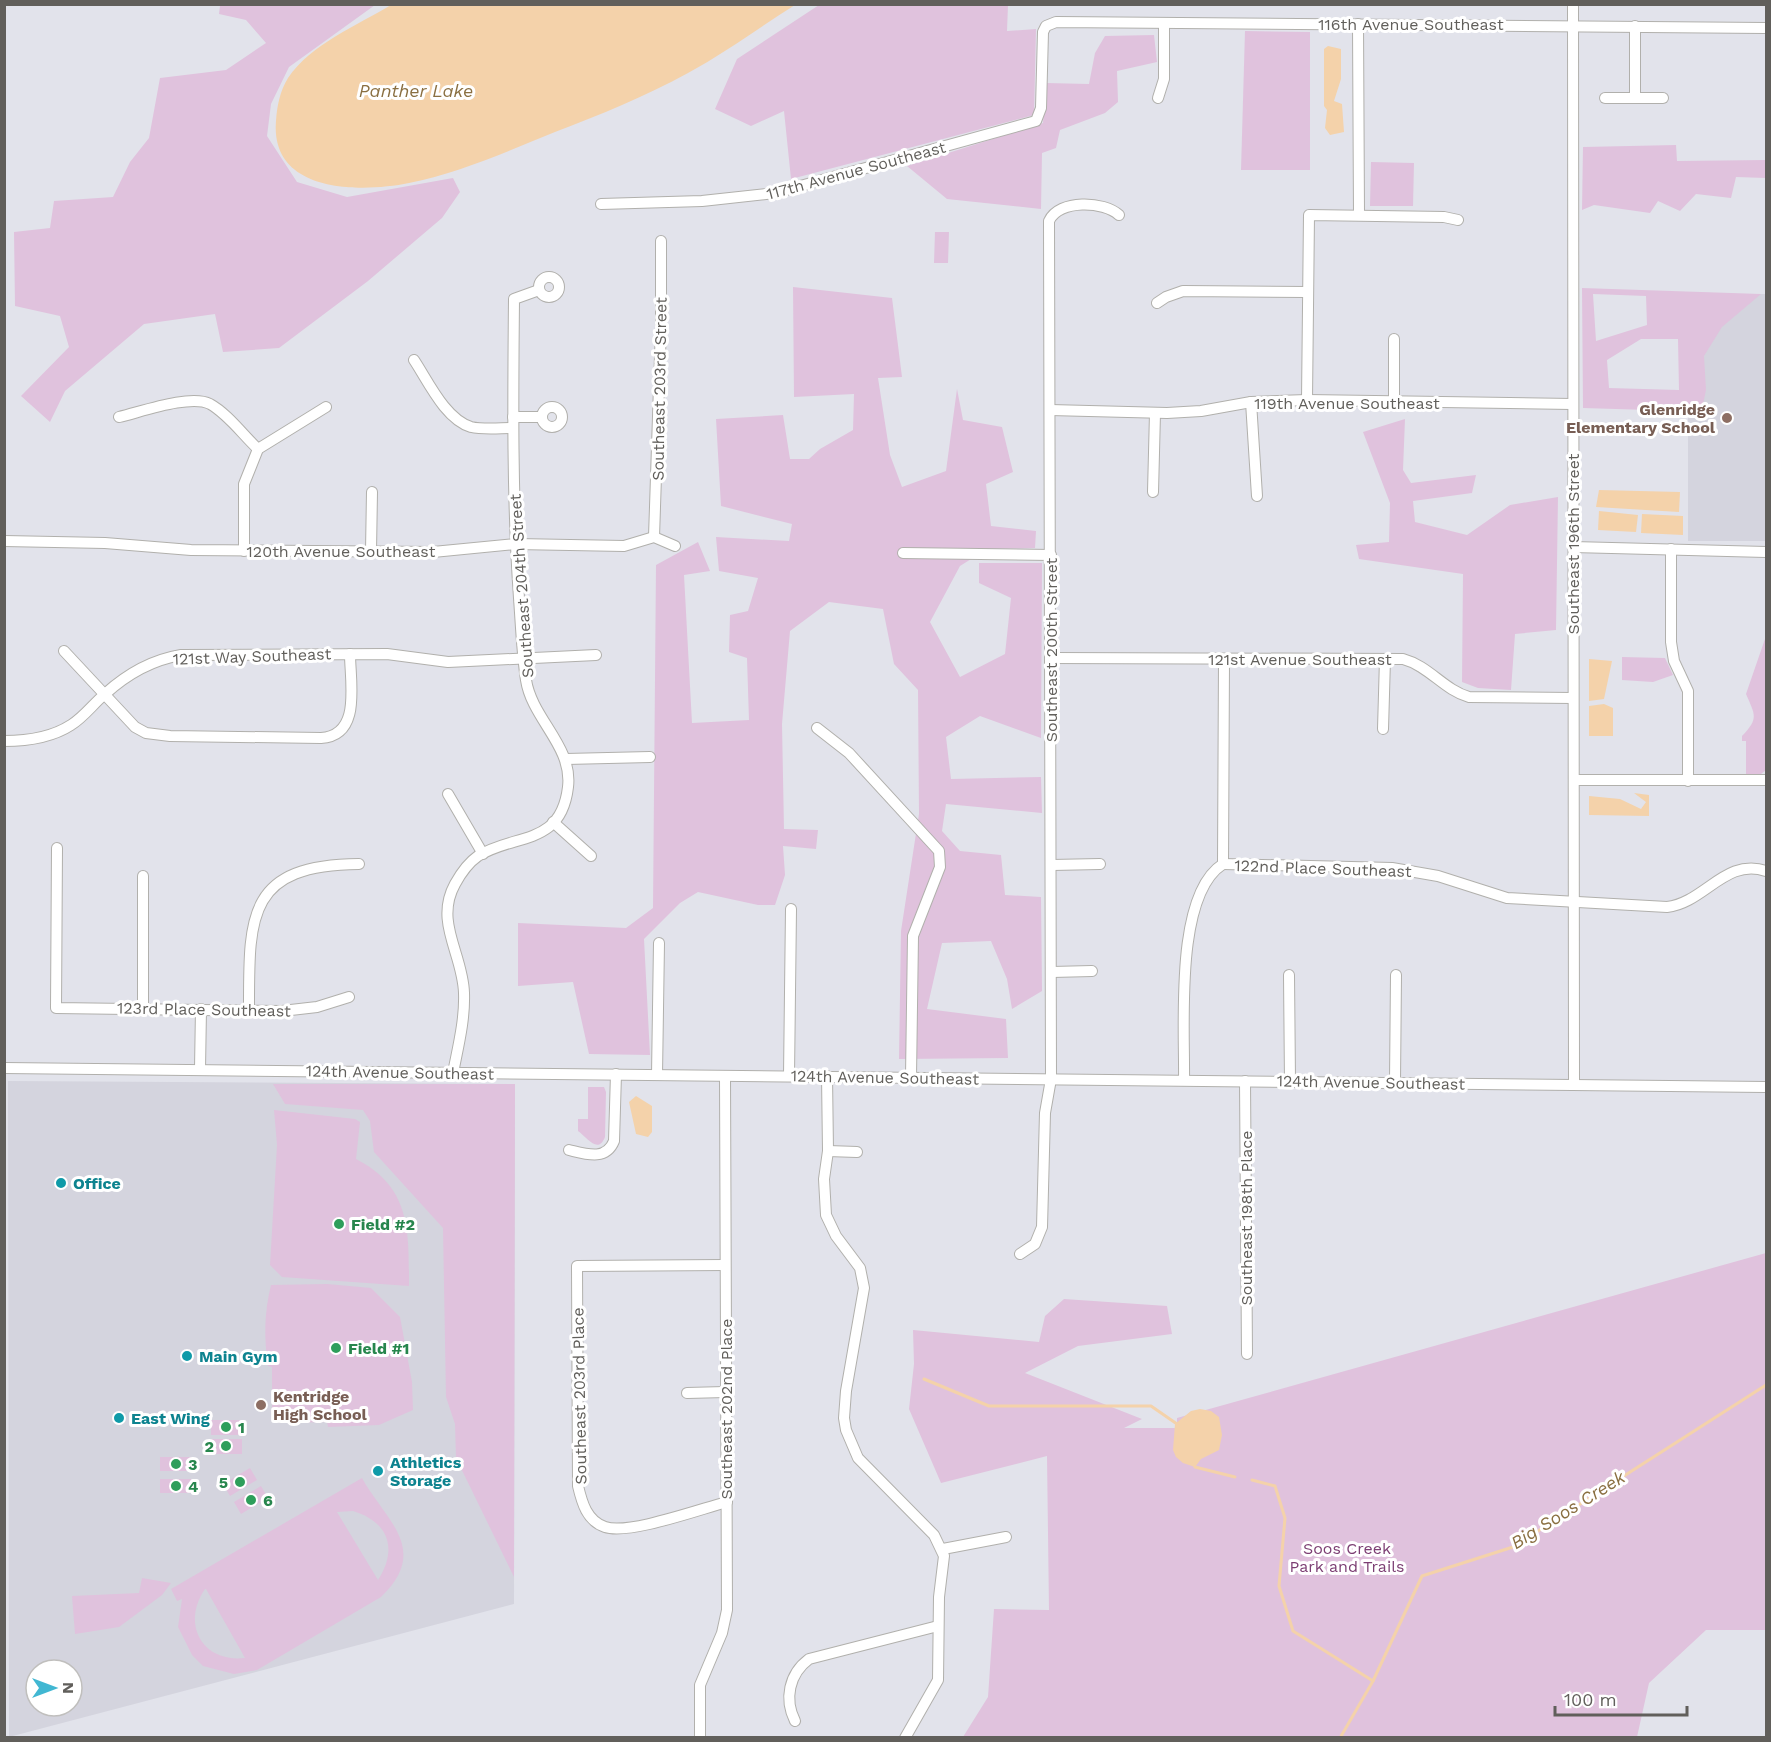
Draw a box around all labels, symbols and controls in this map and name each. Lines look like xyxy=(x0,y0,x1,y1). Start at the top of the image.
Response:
street label: 116th Avenue Southeast xyxy=(1318,15,1504,34)
water label: Panther Lake xyxy=(359,80,473,101)
street label: 117th Avenue Southeast xyxy=(764,137,948,204)
street label: Southeast 203rd Street xyxy=(648,297,671,481)
street label: 119th Avenue Southeast xyxy=(1254,394,1440,413)
place label: Glenridge Elementary School xyxy=(1566,400,1716,437)
marker: Glenridge Elementary School xyxy=(1720,411,1734,425)
street label: Southeast 196th Street xyxy=(1564,453,1583,634)
street label: Southeast 204th Street xyxy=(506,493,537,679)
street label: 120th Avenue Southeast xyxy=(247,542,436,561)
street label: Southeast 200th Street xyxy=(1042,557,1061,742)
street label: 121st Way Southeast xyxy=(173,644,332,669)
street label: 121st Avenue Southeast xyxy=(1208,650,1392,669)
street label: 122nd Place Southeast xyxy=(1234,856,1412,881)
street label: 123rd Place Southeast xyxy=(117,998,291,1021)
street label: 124th Avenue Southeast xyxy=(306,1061,494,1084)
street label: 124th Avenue Southeast xyxy=(791,1066,979,1089)
street label: 124th Avenue Southeast xyxy=(1277,1071,1465,1094)
street label: Southeast 198th Place xyxy=(1237,1131,1256,1305)
place label: Office xyxy=(73,1174,121,1193)
marker: Office xyxy=(54,1176,68,1190)
place label: Field #2 xyxy=(351,1215,415,1234)
marker: Field #2 xyxy=(332,1217,346,1231)
street label: Southeast 203rd Place xyxy=(568,1307,591,1485)
street label: Southeast 202nd Place xyxy=(717,1318,736,1500)
place label: Field #1 xyxy=(348,1339,409,1358)
marker: Field #1 xyxy=(329,1341,343,1355)
place label: Main Gym xyxy=(199,1347,278,1366)
marker: Main Gym xyxy=(180,1349,194,1363)
place label: Kentridge High School xyxy=(273,1387,367,1424)
marker: Kentridge High School xyxy=(254,1398,268,1412)
place label: East Wing xyxy=(131,1409,210,1428)
marker: East Wing xyxy=(112,1411,126,1425)
place label: 1 xyxy=(238,1418,245,1437)
marker: 1 xyxy=(219,1420,233,1434)
place label: 2 xyxy=(204,1437,214,1456)
marker: 2 xyxy=(219,1439,233,1453)
place label: Athletics Storage xyxy=(390,1453,462,1490)
place label: 3 xyxy=(188,1455,198,1474)
marker: 3 xyxy=(169,1457,183,1471)
marker: Athletics Storage xyxy=(371,1464,385,1478)
water label: Big Soos Creek xyxy=(1507,1465,1630,1553)
place label: 5 xyxy=(219,1473,228,1492)
marker: 5 xyxy=(233,1475,247,1489)
place label: 4 xyxy=(188,1477,198,1496)
marker: 4 xyxy=(169,1479,183,1493)
place label: 6 xyxy=(263,1491,273,1510)
marker: 6 xyxy=(244,1493,258,1507)
park label: Soos Creek Park and Trails xyxy=(1289,1539,1405,1576)
north arrow xyxy=(24,1658,84,1718)
scale bar xyxy=(1555,1679,1687,1717)
text: N xyxy=(59,1682,78,1694)
text: 100 m xyxy=(1564,1689,1617,1710)

